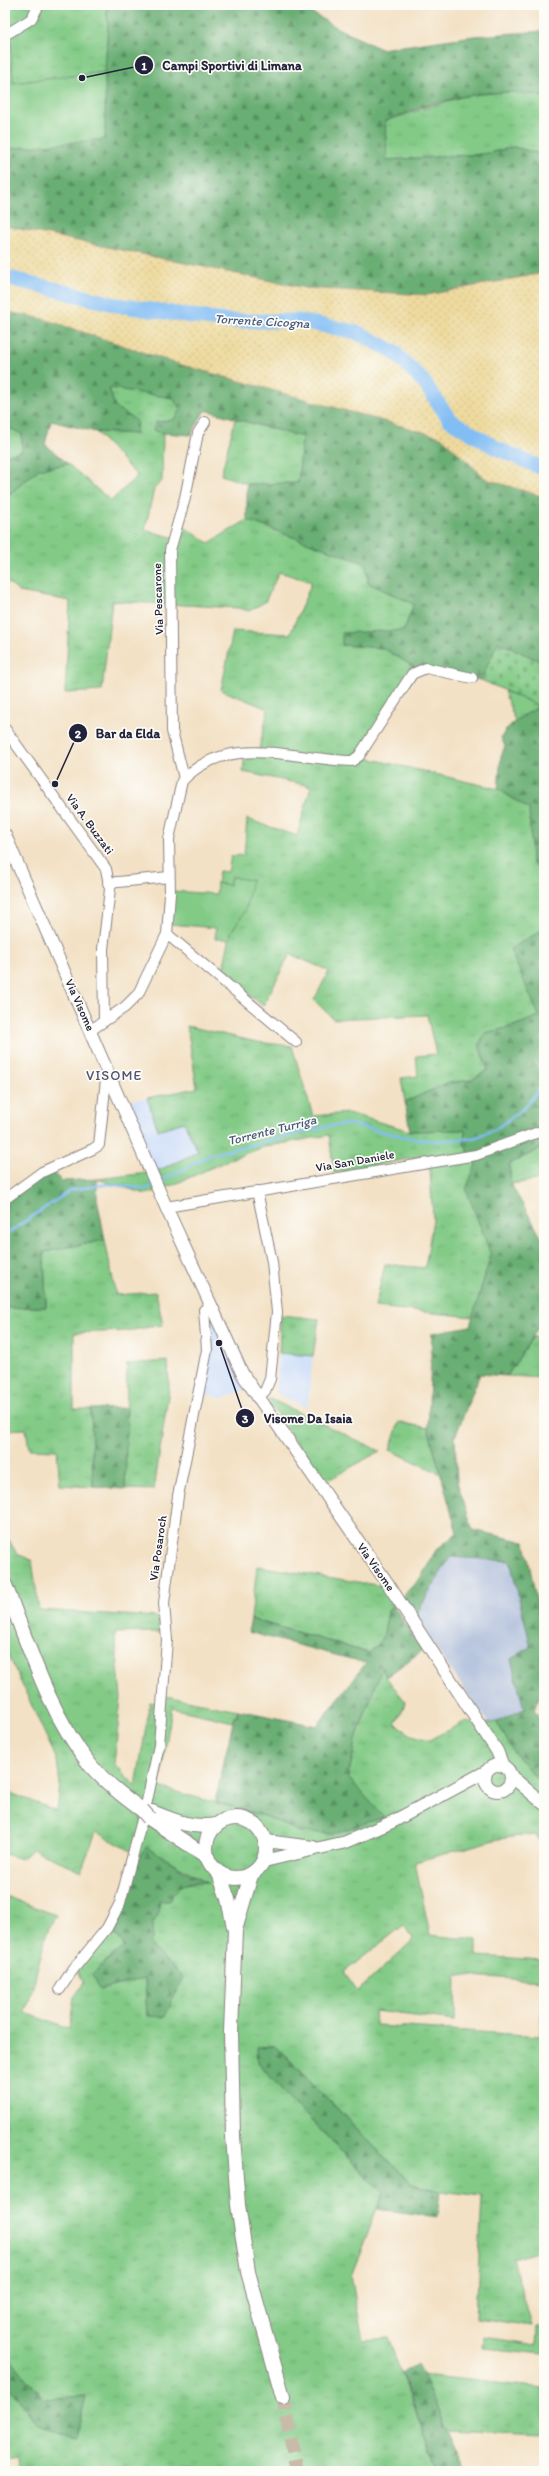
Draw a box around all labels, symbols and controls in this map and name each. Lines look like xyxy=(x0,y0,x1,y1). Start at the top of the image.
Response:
callout: Campi Sportivi di Limana xyxy=(134,53,310,78)
text: Campi Sportivi di Limana xyxy=(162,58,302,74)
text: 1 xyxy=(141,59,147,73)
water label: Torrente Cicogna xyxy=(214,311,310,331)
street label: Via Pescarone xyxy=(150,563,166,635)
callout: Bar da Elda xyxy=(68,721,169,746)
text: Bar da Elda xyxy=(96,726,160,741)
text: 2 xyxy=(75,727,82,741)
street label: Via A. Buzzati xyxy=(63,791,117,857)
street label: Via Visome xyxy=(62,977,98,1034)
district label: VISOME xyxy=(86,1067,142,1084)
water label: Torrente Turriga xyxy=(226,1112,318,1148)
street label: Via San Daniele xyxy=(315,1147,396,1175)
callout: Visome Da Isaia xyxy=(235,1406,360,1431)
text: Visome Da Isaia xyxy=(264,1411,352,1426)
text: 3 xyxy=(242,1412,249,1426)
street label: Via Posaroch xyxy=(146,1514,170,1582)
street label: Via Visome xyxy=(354,1540,398,1594)

